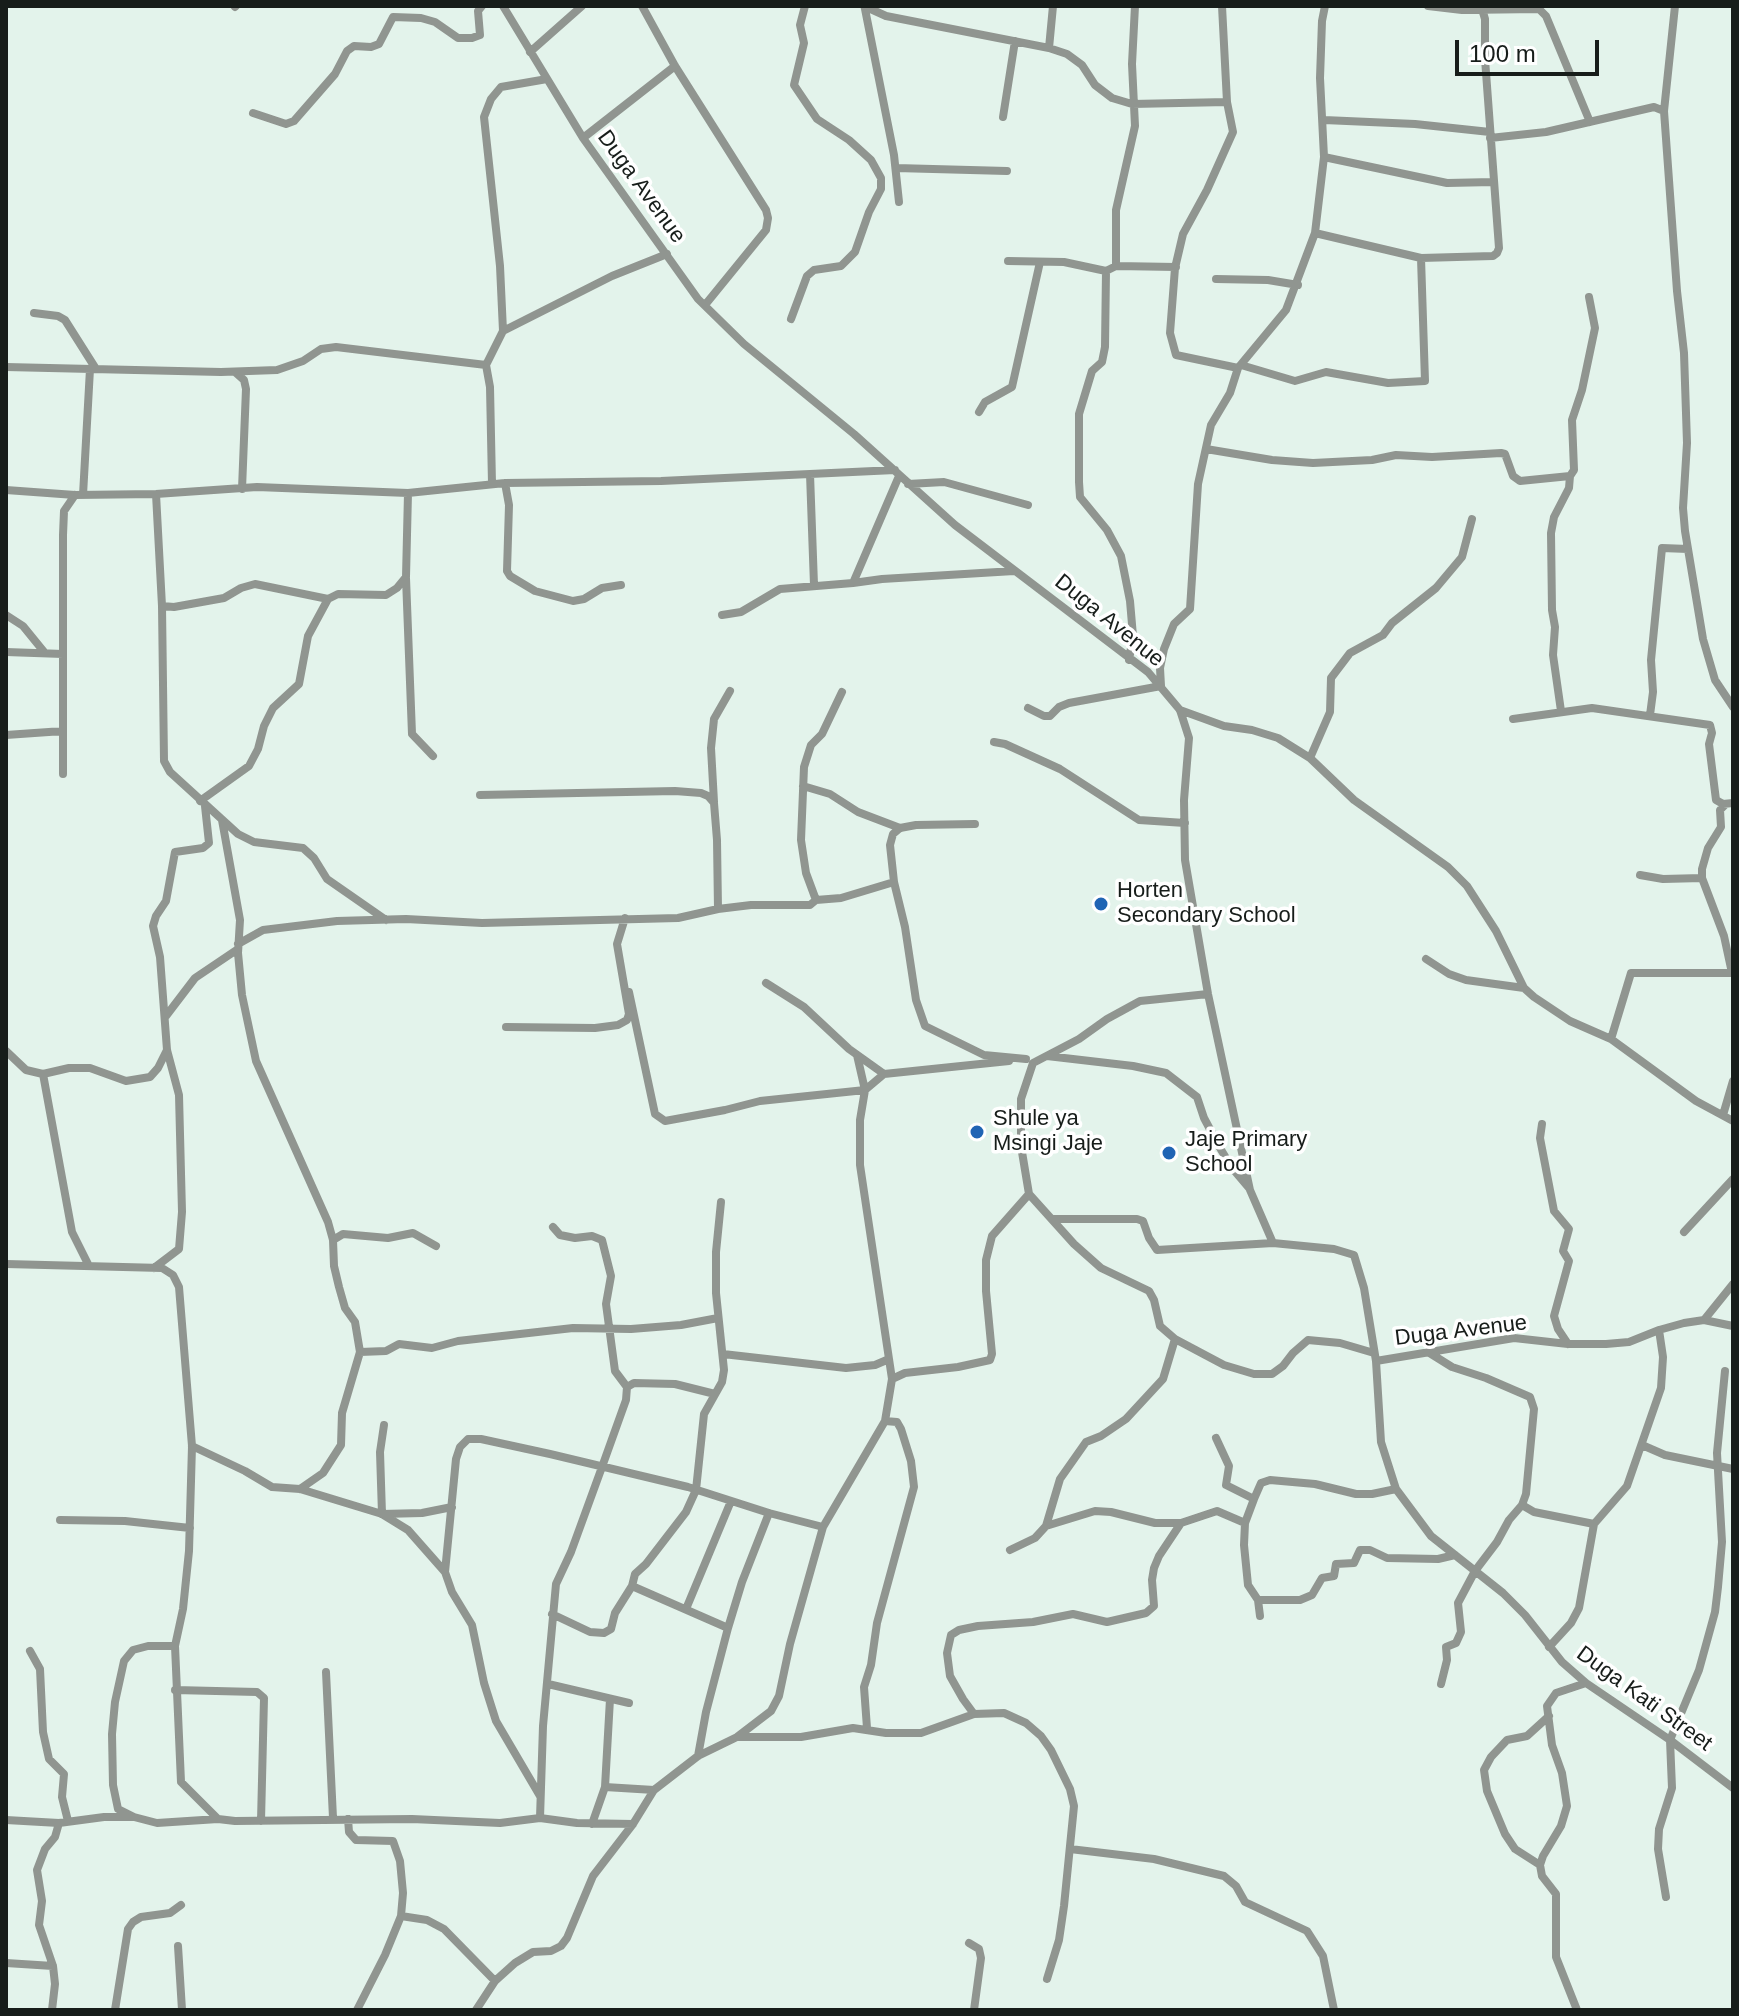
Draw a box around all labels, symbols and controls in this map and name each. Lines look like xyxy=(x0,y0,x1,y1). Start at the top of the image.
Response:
scale bar xyxy=(1459,24,1603,74)
text: 100 m xyxy=(1469,40,1536,67)
street label: Duga Avenue xyxy=(591,125,691,249)
street label: Duga Avenue xyxy=(1049,569,1169,673)
place label: Horten Secondary School xyxy=(1117,878,1296,930)
marker: Horten Secondary School xyxy=(1092,895,1110,913)
place label: Shule ya Msingi Jaje xyxy=(993,1106,1103,1158)
marker: Shule ya Msingi Jaje xyxy=(968,1123,986,1141)
place label: Jaje Primary School xyxy=(1185,1127,1307,1178)
marker: Jaje Primary School xyxy=(1160,1144,1178,1162)
street label: Duga Avenue xyxy=(1393,1310,1529,1352)
street label: Duga Kati Street xyxy=(1571,1641,1717,1757)

